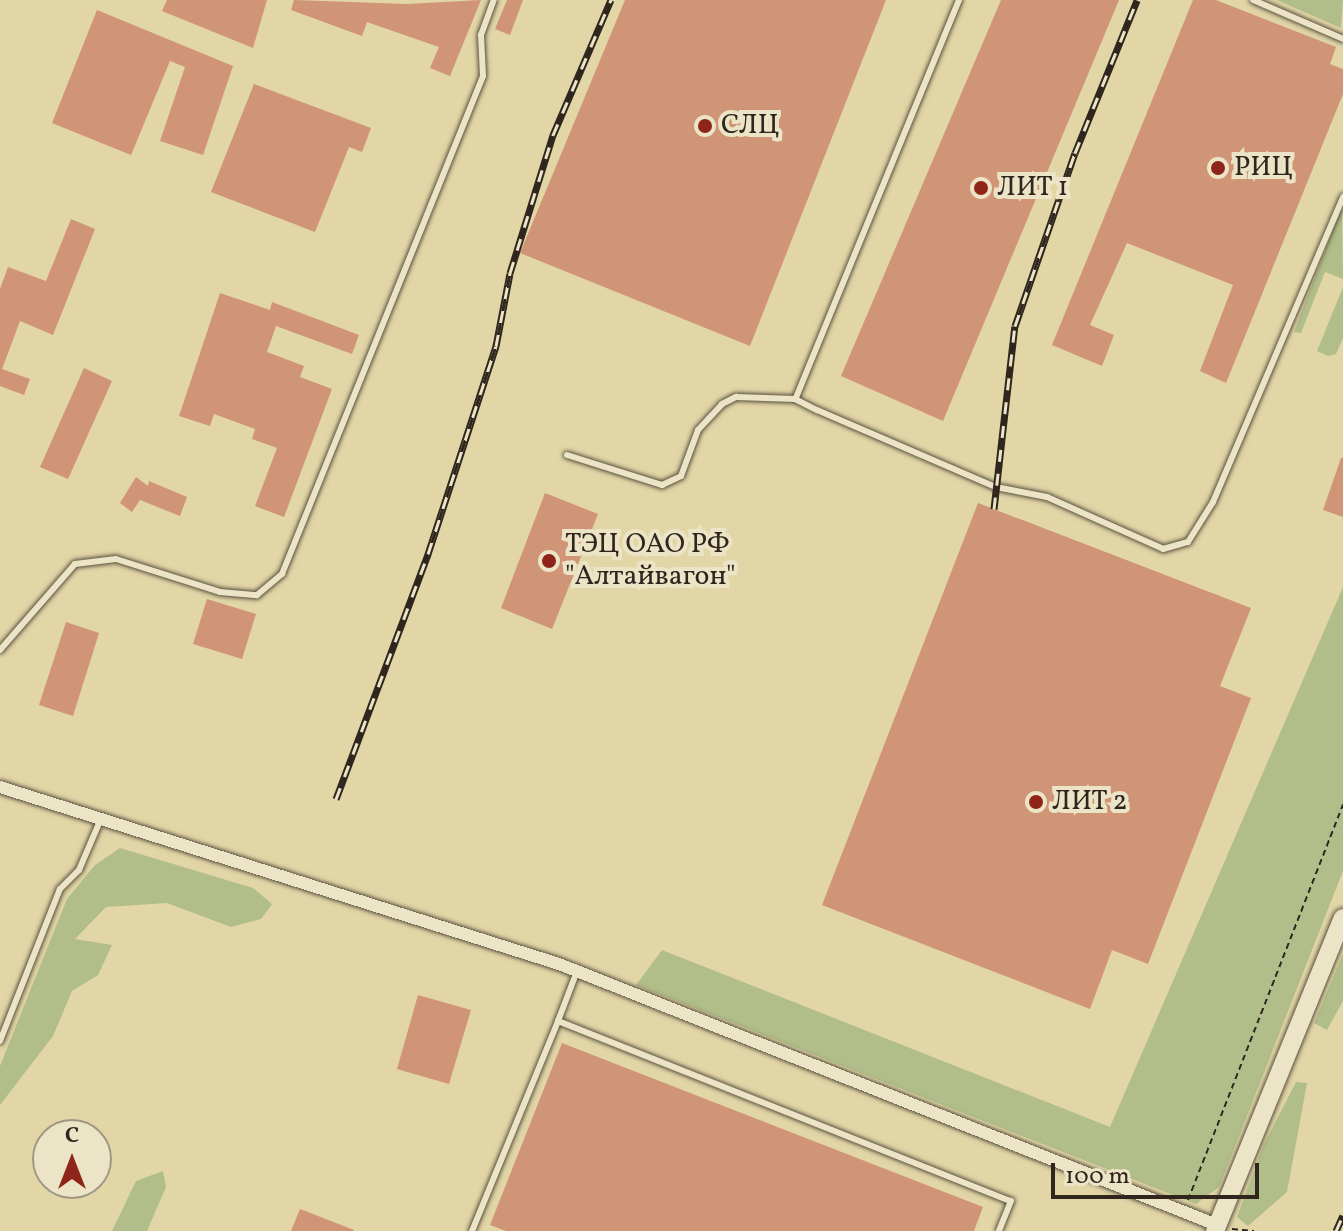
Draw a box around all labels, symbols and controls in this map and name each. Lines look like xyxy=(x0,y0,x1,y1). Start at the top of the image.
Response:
place label: СЛЦ xyxy=(721,109,780,143)
marker: СЛЦ xyxy=(696,117,714,135)
place label: РИЦ xyxy=(1234,151,1293,185)
marker: РИЦ xyxy=(1209,159,1227,177)
place label: ЛИТ 1 xyxy=(997,171,1069,205)
marker: ЛИТ 1 xyxy=(972,179,990,197)
place label: ТЭЦ ОАО РФ "Алтайвагон" xyxy=(565,528,736,594)
marker: ТЭЦ ОАО РФ "Алтайвагон" xyxy=(540,552,558,570)
place label: ЛИТ 2 xyxy=(1052,785,1128,819)
marker: ЛИТ 2 xyxy=(1027,793,1045,811)
north arrow xyxy=(32,1119,112,1199)
text: С xyxy=(65,1121,79,1152)
scale bar xyxy=(1055,1147,1263,1197)
text: 100 m xyxy=(1065,1160,1130,1194)

